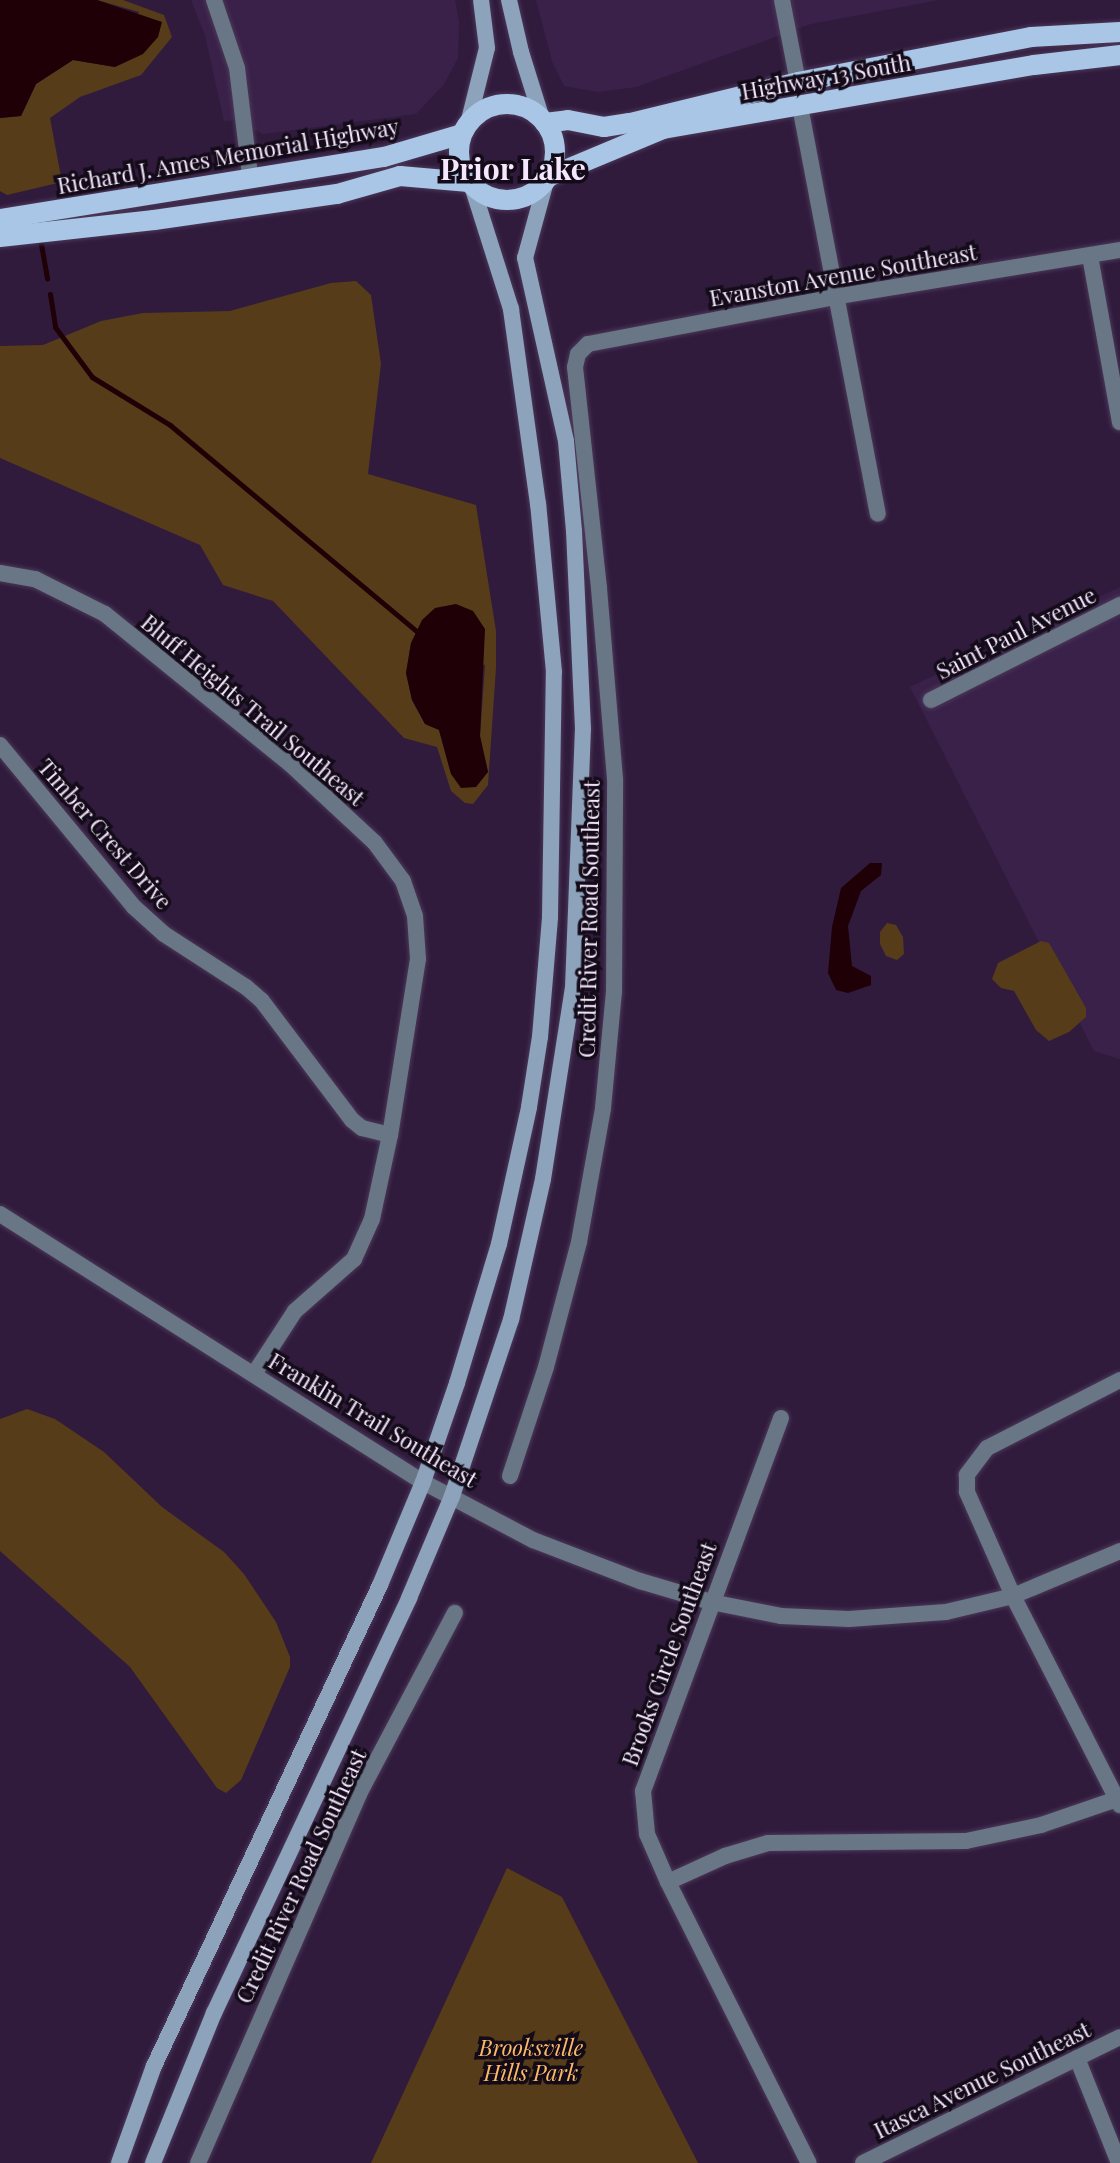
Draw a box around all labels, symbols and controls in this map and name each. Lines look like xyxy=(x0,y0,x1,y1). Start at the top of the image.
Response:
street label: Highway 13 South xyxy=(739,49,913,105)
street label: Richard J. Ames Memorial Highway xyxy=(55,113,401,199)
district label: Prior Lake xyxy=(440,150,586,186)
street label: Evanston Avenue Southeast xyxy=(707,238,979,312)
street label: Saint Paul Avenue xyxy=(931,581,1101,685)
street label: Bluff Heights Trail Southeast xyxy=(136,609,370,811)
street label: Timber Crest Drive xyxy=(32,753,178,915)
street label: Credit River Road Southeast xyxy=(573,780,605,1058)
street label: Franklin Trail Southeast xyxy=(264,1347,482,1493)
street label: Brooks Circle Southeast xyxy=(616,1539,722,1769)
street label: Credit River Road Southeast xyxy=(230,1744,372,2008)
street label: Itasca Avenue Southeast xyxy=(869,2016,1095,2144)
park label: Brooksville Hills Park xyxy=(479,2034,583,2086)

